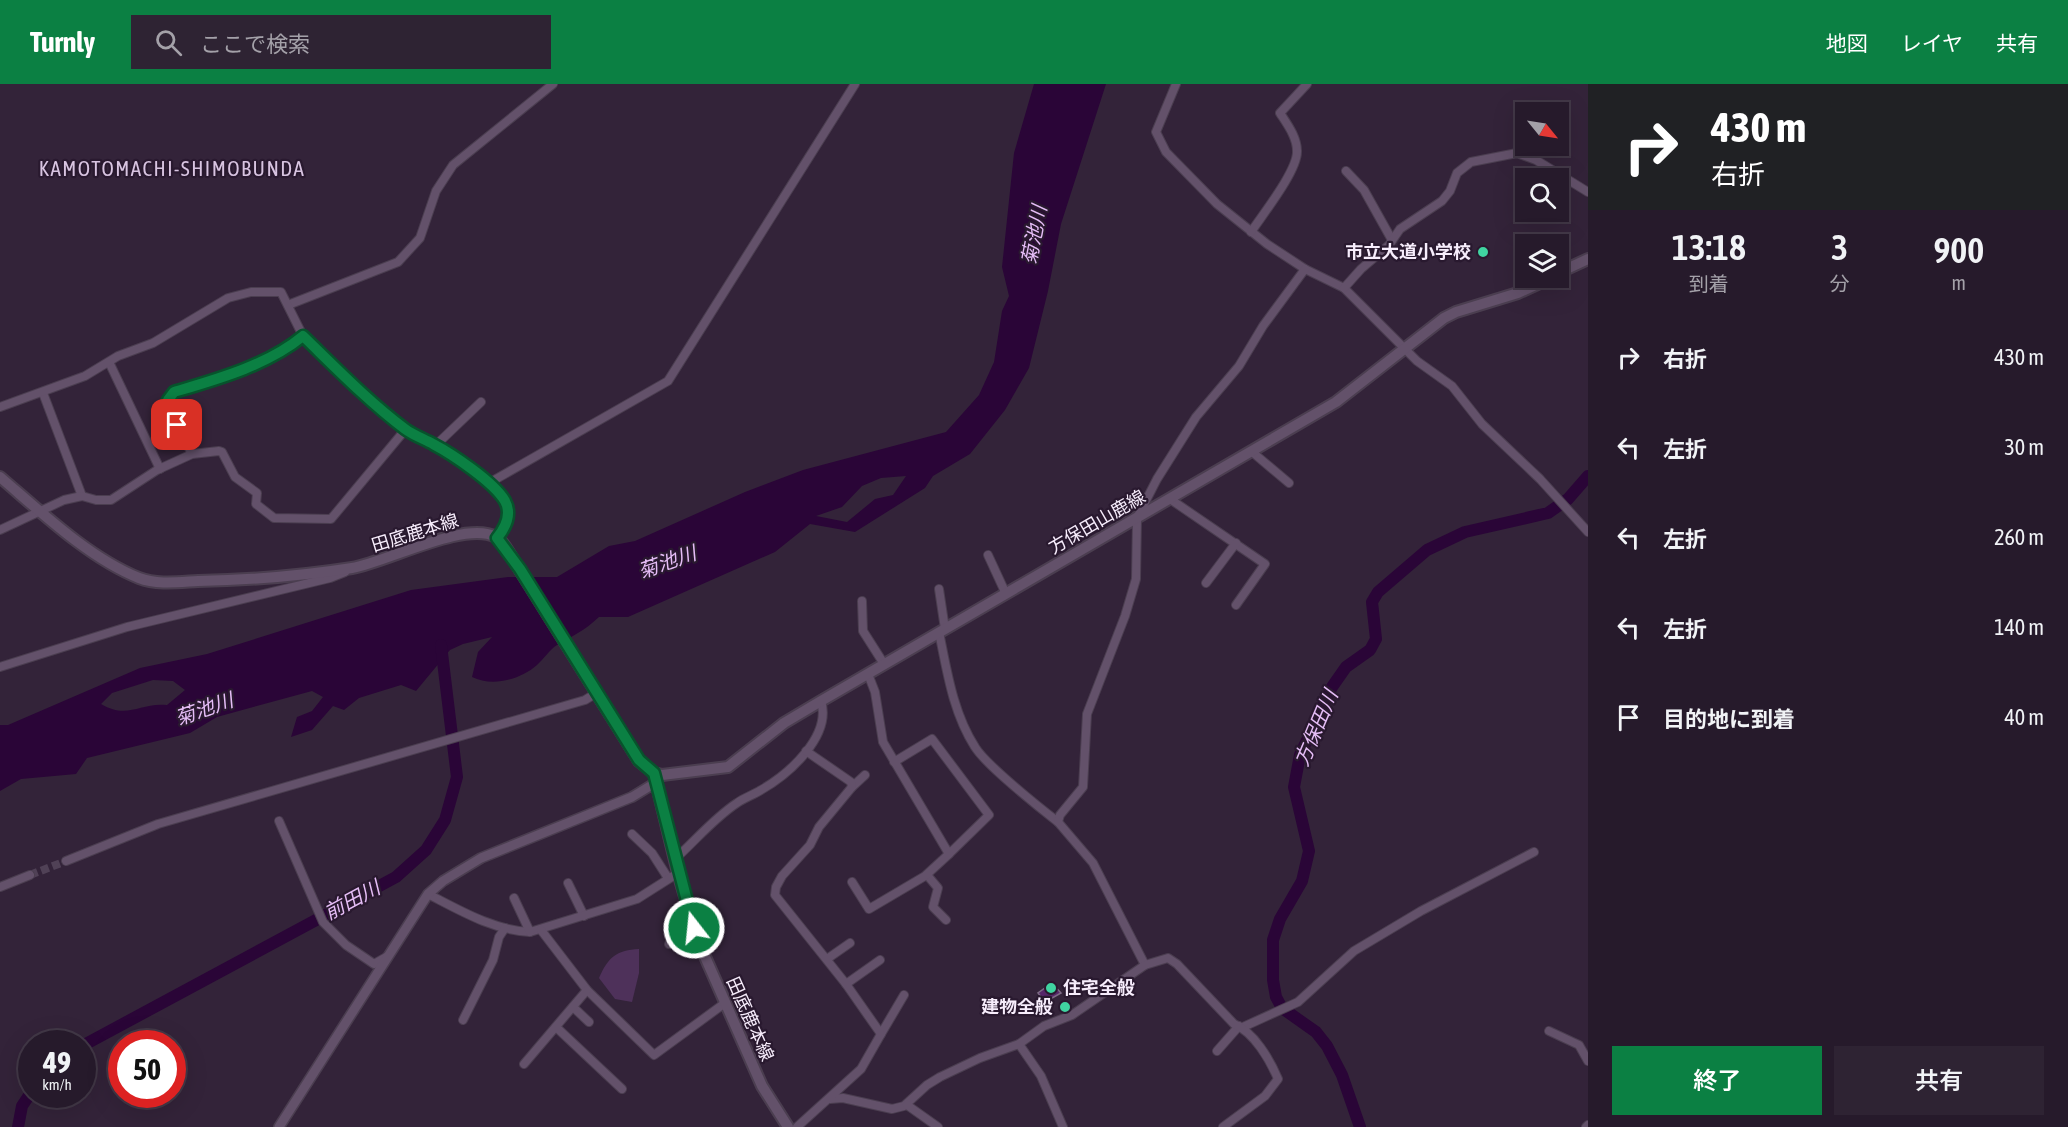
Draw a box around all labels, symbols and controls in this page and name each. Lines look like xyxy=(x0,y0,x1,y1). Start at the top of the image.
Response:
search box xyxy=(131,15,551,69)
text: Turnly xyxy=(30,26,95,58)
icon: search xyxy=(152,26,185,59)
text: ここで検索 xyxy=(200,31,310,57)
text: 地図 xyxy=(1826,31,1868,55)
text: レイヤ xyxy=(1901,31,1963,55)
text: 共有 xyxy=(1996,31,2038,55)
north arrow xyxy=(1515,102,1569,156)
map controls xyxy=(1515,102,1569,288)
text: 430 m xyxy=(1711,103,1806,151)
icon: right xyxy=(1612,108,1690,186)
district label: KAMOTOMACHI-SHIMOBUNDA xyxy=(39,156,305,180)
text: 右折 xyxy=(1711,159,1765,190)
button: search xyxy=(1515,168,1569,222)
water label: 菊池川 xyxy=(1016,201,1051,267)
text: 13:18 xyxy=(1672,226,1746,268)
text: 3 xyxy=(1831,226,1848,268)
text: 900 xyxy=(1933,229,1984,271)
button: layers xyxy=(1515,234,1569,288)
place label: 市立大道小学校 xyxy=(1345,241,1471,262)
marker: 市立大道小学校 xyxy=(1476,245,1490,259)
text: m xyxy=(1952,271,1966,294)
text: 到着 xyxy=(1689,272,1729,295)
text: 分 xyxy=(1830,272,1850,295)
icon: right xyxy=(1612,341,1645,374)
text: 430 m xyxy=(1994,344,2044,370)
text: 右折 xyxy=(1663,346,1707,372)
pin xyxy=(151,399,202,450)
icon: arrive xyxy=(160,408,193,441)
icon: left xyxy=(1612,431,1645,464)
text: 30 m xyxy=(2004,434,2044,460)
text: 左折 xyxy=(1663,436,1707,462)
street label: 方保田山鹿線 xyxy=(1045,485,1149,558)
street label: 田底鹿本線 xyxy=(369,509,461,556)
icon: left xyxy=(1612,521,1645,554)
text: 260 m xyxy=(1994,524,2044,550)
text: 左折 xyxy=(1663,526,1707,552)
water label: 菊池川 xyxy=(635,540,701,582)
icon: left xyxy=(1612,611,1645,644)
text: 140 m xyxy=(1994,614,2044,640)
text: 左折 xyxy=(1663,616,1707,642)
water label: 方保田川 xyxy=(1289,685,1343,769)
water label: 菊池川 xyxy=(172,687,238,729)
icon: arrive xyxy=(1612,701,1645,734)
text: 40 m xyxy=(2004,704,2044,730)
text: 目的地に到着 xyxy=(1663,706,1795,732)
water label: 前田川 xyxy=(320,874,385,924)
position arrow xyxy=(662,896,726,960)
street label: 田底鹿本線 xyxy=(723,973,778,1064)
place label: 住宅全般 xyxy=(1063,977,1135,998)
marker: 住宅全般 xyxy=(1044,981,1058,995)
place label: 建物全般 xyxy=(981,996,1053,1017)
marker: 建物全般 xyxy=(1058,1000,1072,1014)
speed limit sign: 50 xyxy=(108,1030,186,1108)
text: 49 xyxy=(43,1045,71,1079)
button: 終了 xyxy=(1612,1046,1822,1115)
button: 共有 xyxy=(1834,1046,2044,1115)
text: km/h xyxy=(42,1076,72,1093)

